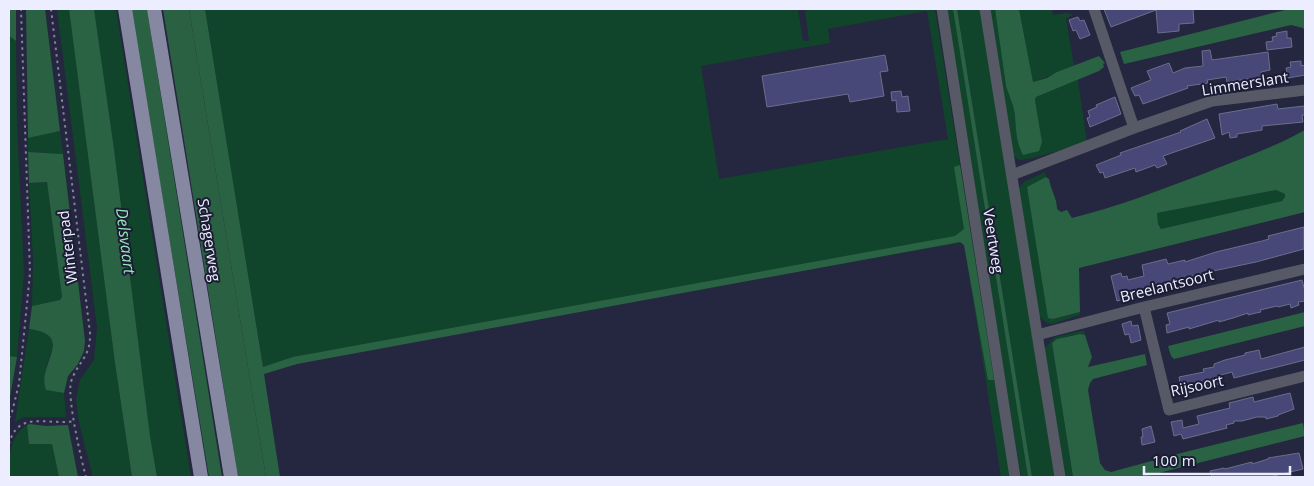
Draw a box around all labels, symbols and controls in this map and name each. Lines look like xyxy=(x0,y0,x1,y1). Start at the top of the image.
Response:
street label: Limmerslant xyxy=(1200,66,1290,100)
street label: Schagerweg xyxy=(194,197,226,283)
water label: Delsvaart xyxy=(111,207,141,276)
street label: Veertweg xyxy=(979,207,1009,275)
street label: Winterpad xyxy=(53,209,81,285)
street label: Breelantsoort xyxy=(1118,264,1216,306)
street label: Rijsoort xyxy=(1169,370,1225,400)
scale bar xyxy=(1144,444,1290,476)
text: 100 m xyxy=(1152,450,1196,470)

